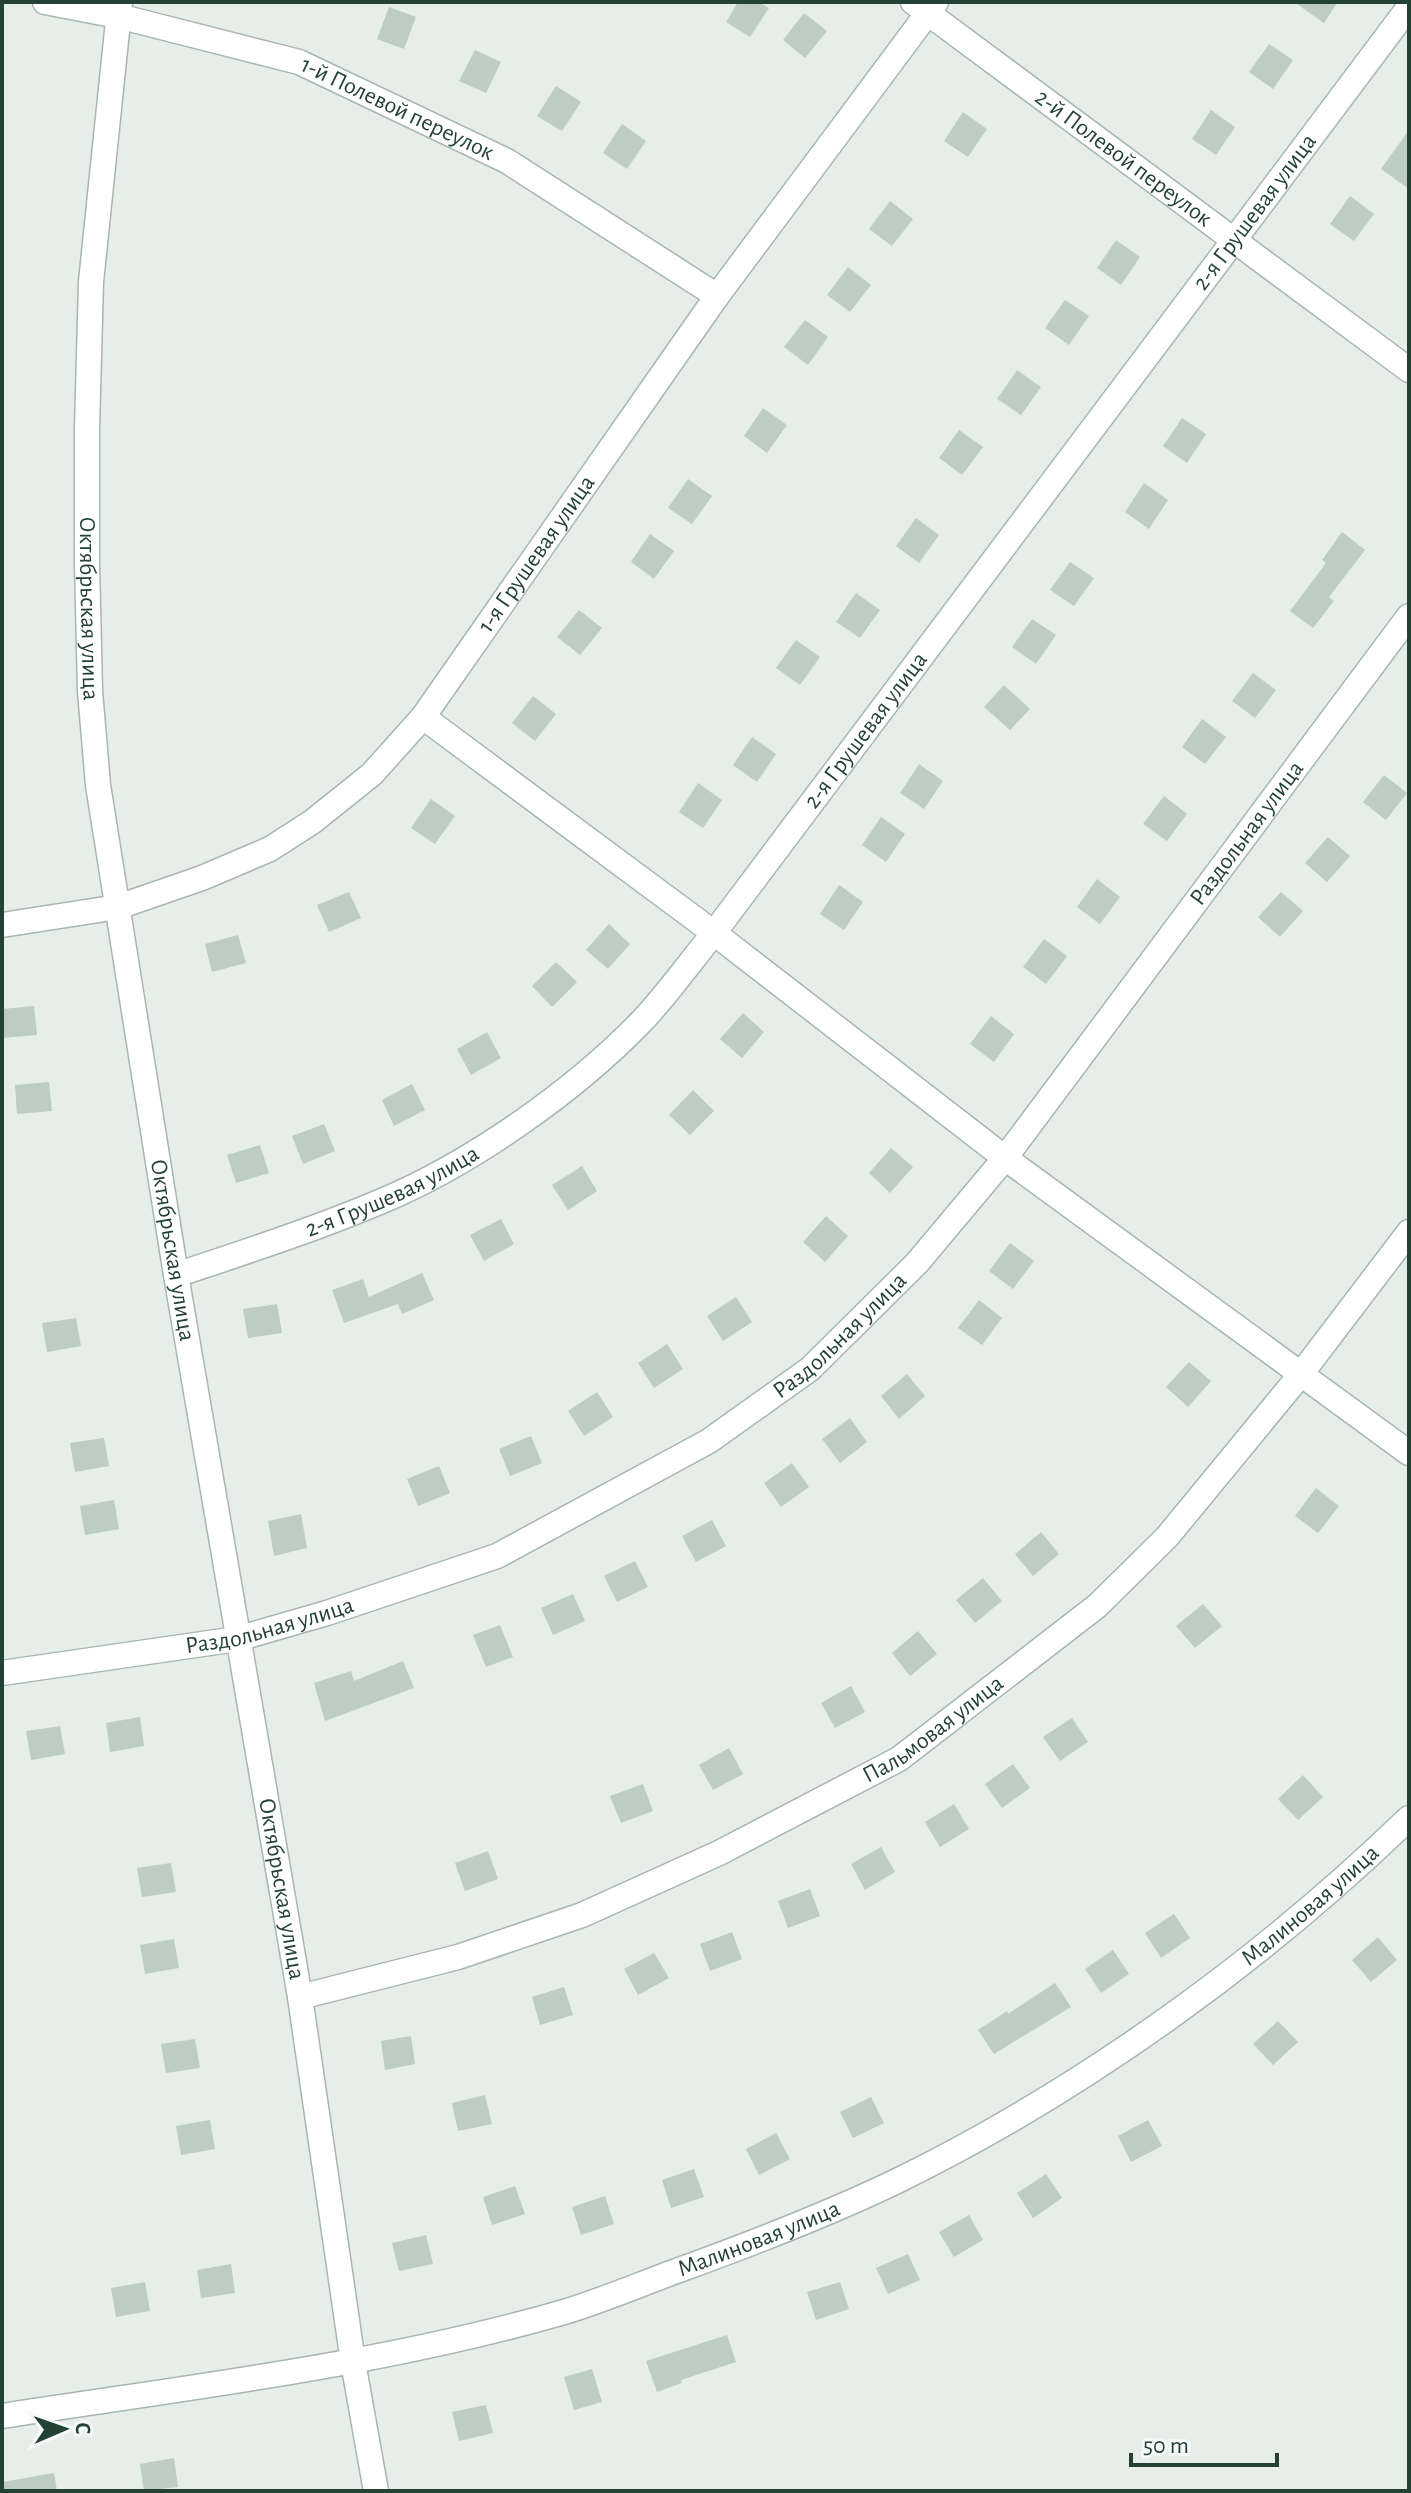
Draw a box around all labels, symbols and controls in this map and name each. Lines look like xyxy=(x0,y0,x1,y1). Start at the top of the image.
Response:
street label: 1-й Полевой переулок xyxy=(297,53,498,165)
street label: 2-й Полевой переулок xyxy=(1031,85,1216,231)
street label: 2-я Грушевая улица xyxy=(1189,130,1321,295)
street label: 1-я Грушевая улица xyxy=(474,471,600,637)
street label: Октябрьская улица xyxy=(75,517,103,701)
street label: 2-я Грушевая улица xyxy=(800,648,932,813)
street label: Раздольная улица xyxy=(1186,757,1308,910)
street label: 2-я Грушевая улица xyxy=(302,1141,483,1242)
street label: Октябрьская улица xyxy=(146,1158,199,1343)
street label: Раздольная улица xyxy=(769,1268,911,1403)
street label: Раздольная улица xyxy=(184,1593,357,1658)
street label: Пальмовая улица xyxy=(859,1671,1008,1788)
street label: Октябрьская улица xyxy=(254,1796,309,1982)
street label: Малиновая улица xyxy=(1237,1841,1384,1971)
street label: Малиновая улица xyxy=(674,2196,844,2282)
north arrow xyxy=(24,2389,104,2469)
scale bar xyxy=(1131,2417,1277,2467)
text: С xyxy=(72,2422,94,2435)
text: 50 m xyxy=(1143,2434,1189,2458)

